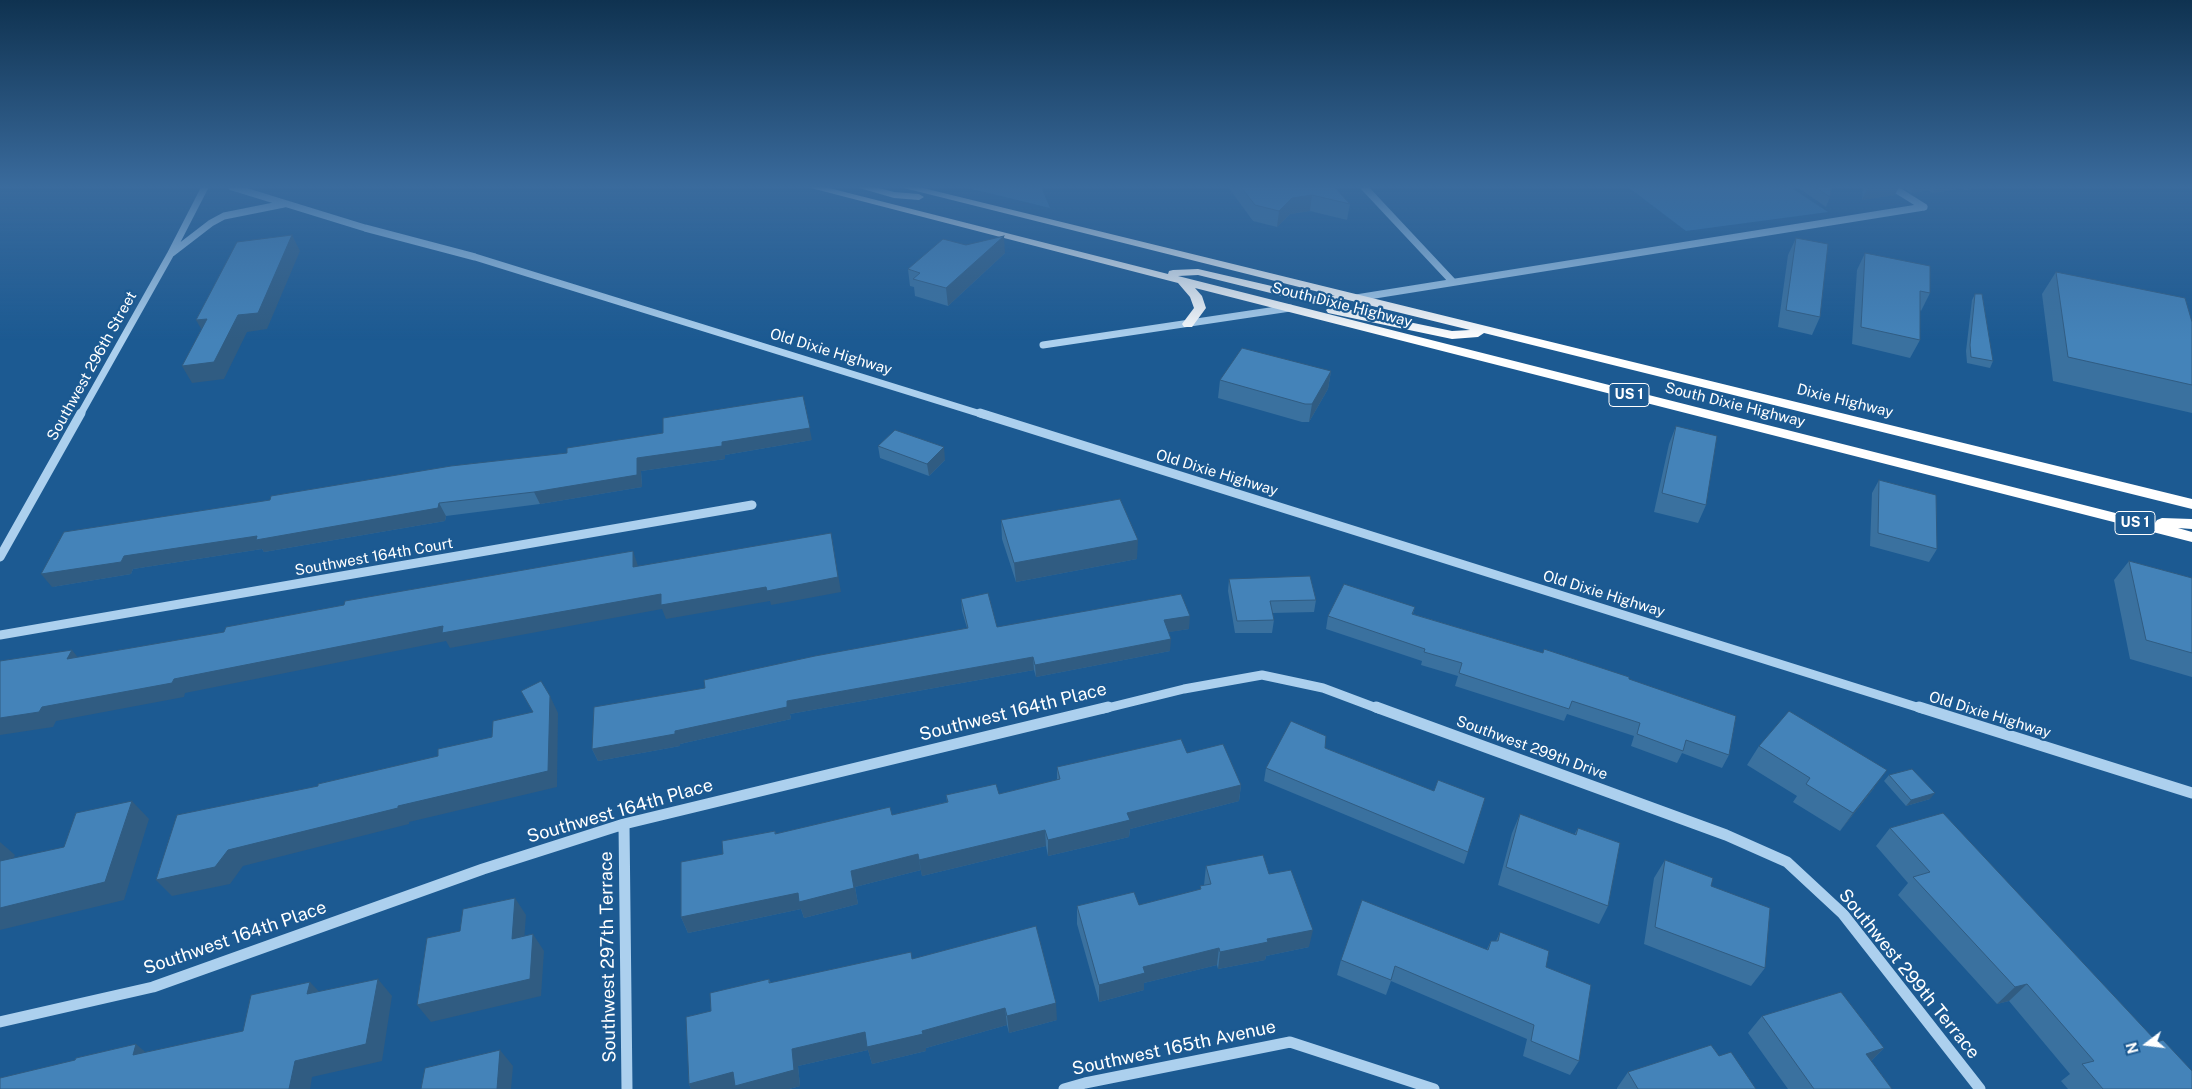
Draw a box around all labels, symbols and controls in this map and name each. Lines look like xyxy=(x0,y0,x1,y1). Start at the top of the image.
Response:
street label: South Dixie Highway xyxy=(1270,279,1414,331)
street label: Southwest 296th Street xyxy=(43,288,141,444)
street label: Old Dixie Highway xyxy=(768,325,894,379)
street label: South Dixie Highway xyxy=(1663,379,1807,431)
street label: Dixie Highway xyxy=(1795,380,1895,422)
road number: US 1 xyxy=(1609,384,1649,406)
street label: Old Dixie Highway xyxy=(1154,446,1280,500)
road number: US 1 xyxy=(2115,512,2155,534)
street label: Southwest 164th Court xyxy=(293,534,455,580)
street label: Old Dixie Highway xyxy=(1541,567,1667,621)
street label: Southwest 164th Place xyxy=(917,678,1109,746)
street label: Old Dixie Highway xyxy=(1927,688,2053,742)
street label: Southwest 299th Drive xyxy=(1454,712,1610,784)
street label: Southwest 164th Place xyxy=(525,774,715,848)
street label: Southwest 297th Terrace xyxy=(595,851,621,1063)
street label: Southwest 299th Terrace xyxy=(1834,885,1984,1063)
street label: Southwest 164th Place xyxy=(141,896,329,980)
street label: Southwest 165th Avenue xyxy=(1070,1016,1278,1080)
north arrow xyxy=(2122,1019,2172,1069)
text: N xyxy=(2123,1041,2142,1055)

